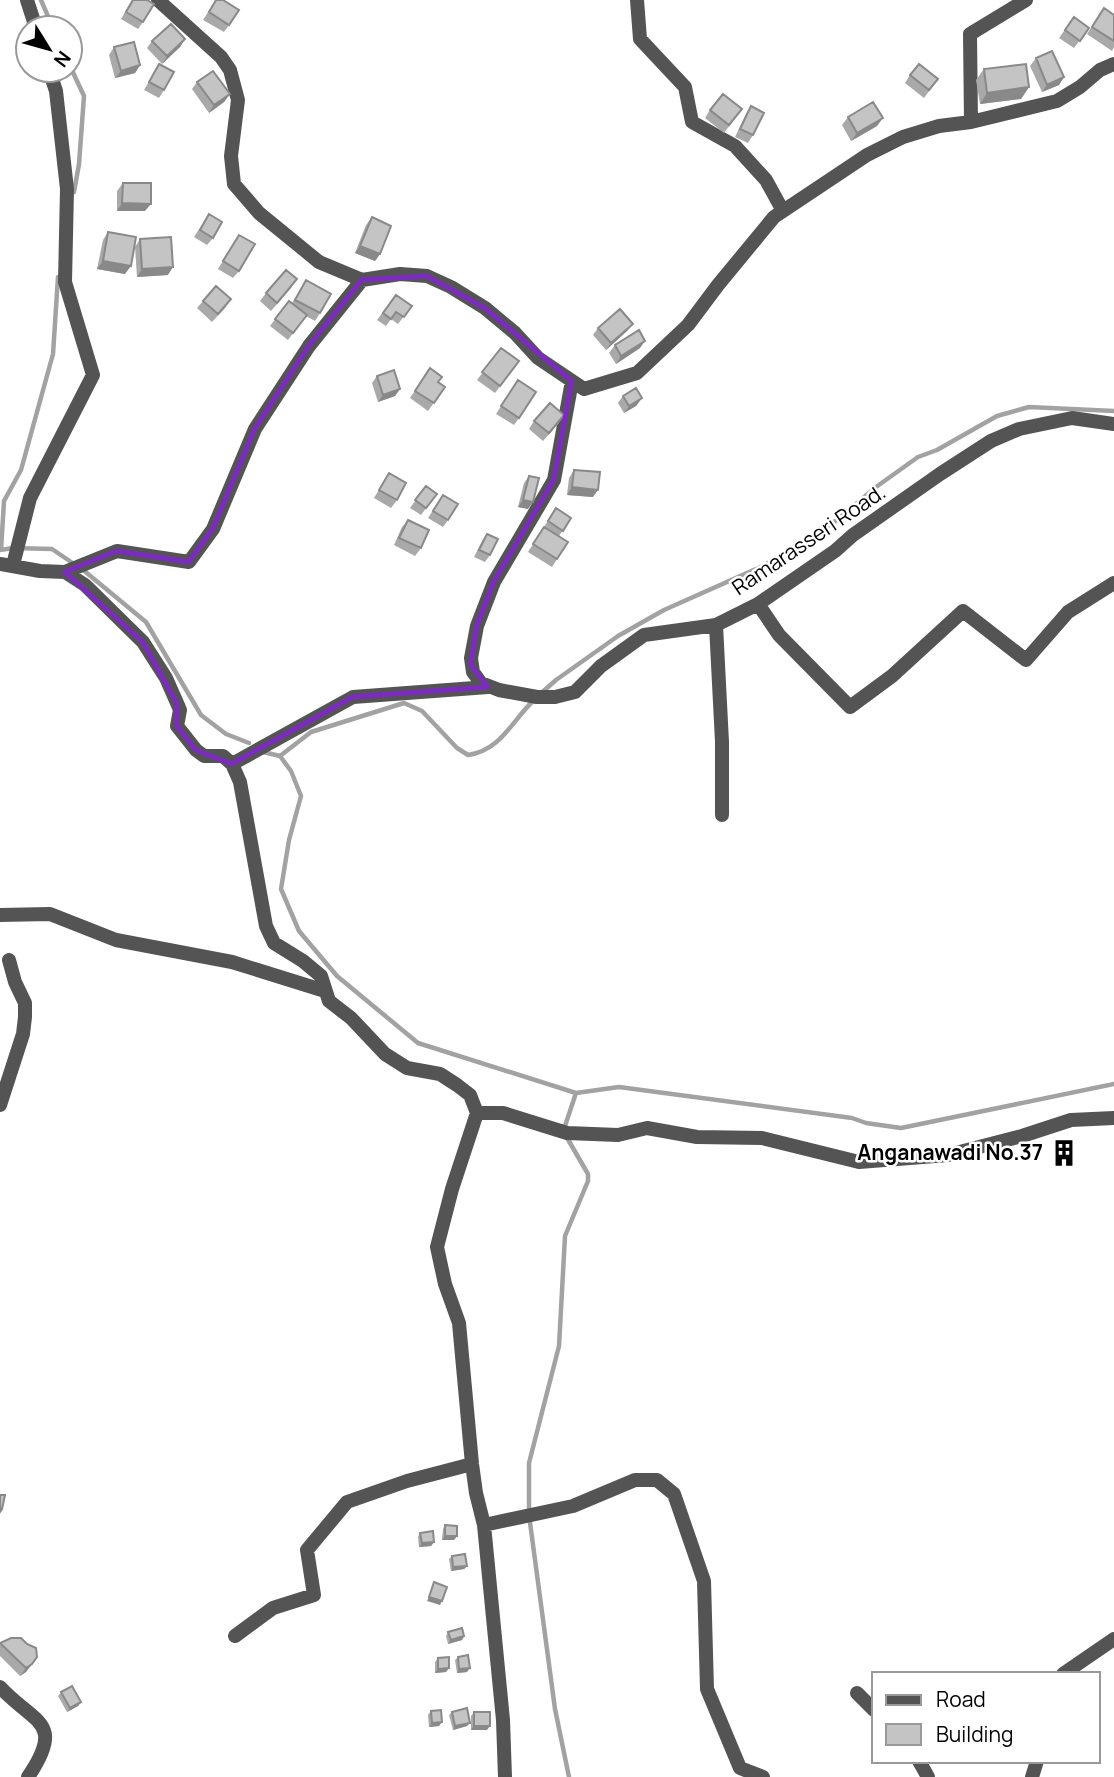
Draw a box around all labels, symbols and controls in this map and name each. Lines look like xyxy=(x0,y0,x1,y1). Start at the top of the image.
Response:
north arrow xyxy=(14,14,84,84)
text: N xyxy=(48,46,77,73)
street label: Ramarasseri Road. xyxy=(726,477,891,601)
place label: Anganawadi No.37 xyxy=(857,1138,1043,1166)
building icon: Anganawadi No.37 xyxy=(1049,1138,1079,1168)
legend xyxy=(872,1672,1100,1763)
text: Road xyxy=(936,1685,986,1713)
text: Building xyxy=(936,1720,1013,1748)

